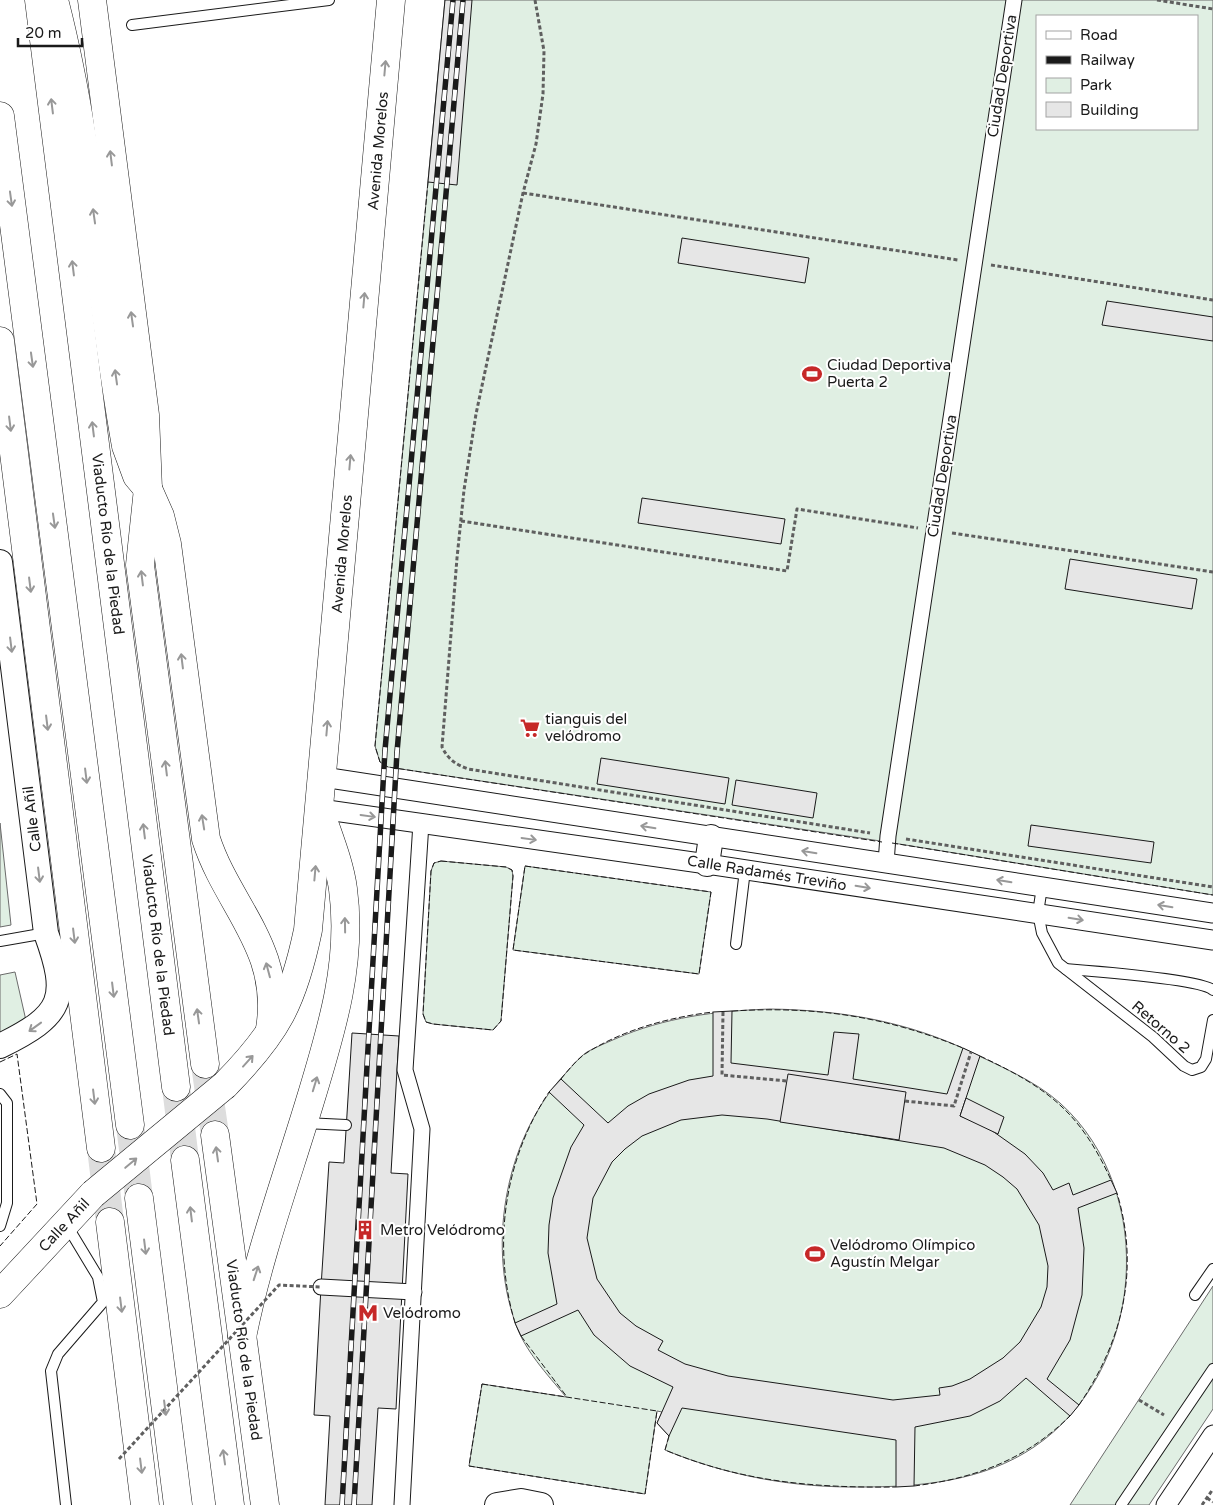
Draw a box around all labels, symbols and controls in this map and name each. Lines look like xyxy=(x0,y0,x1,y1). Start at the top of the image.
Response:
street label: Ciudad Deportiva xyxy=(983,13,1021,139)
scale bar xyxy=(18,15,81,47)
legend xyxy=(1036,15,1198,130)
text: 20 m xyxy=(25,24,62,42)
text: Road xyxy=(1080,26,1118,44)
text: Railway xyxy=(1080,51,1135,69)
one-way arrow xyxy=(380,61,390,77)
text: Park xyxy=(1080,76,1112,94)
street label: Avenida Morelos xyxy=(364,91,392,211)
one-way arrow xyxy=(47,99,57,115)
text: Building xyxy=(1080,101,1139,119)
one-way arrow xyxy=(106,150,116,166)
one-way arrow xyxy=(6,191,16,207)
one-way arrow xyxy=(89,208,99,224)
one-way arrow xyxy=(68,260,78,276)
one-way arrow xyxy=(360,292,369,308)
one-way arrow xyxy=(127,311,137,327)
one-way arrow xyxy=(27,352,37,368)
place label: Ciudad Deportiva Puerta 2 xyxy=(827,356,951,391)
sports icon: Ciudad Deportiva Puerta 2 xyxy=(801,363,823,385)
one-way arrow xyxy=(111,369,121,385)
street label: Ciudad Deportiva xyxy=(923,413,961,539)
one-way arrow xyxy=(5,416,15,432)
one-way arrow xyxy=(88,421,98,437)
street label: Viaducto Río de la Piedad xyxy=(88,452,128,636)
one-way arrow xyxy=(345,454,355,470)
street label: Avenida Morelos xyxy=(328,494,356,614)
one-way arrow xyxy=(49,513,59,529)
one-way arrow xyxy=(137,570,147,586)
one-way arrow xyxy=(25,577,35,593)
one-way arrow xyxy=(6,636,16,652)
one-way arrow xyxy=(177,653,187,669)
place label: tianguis del velódromo xyxy=(545,710,627,745)
one-way arrow xyxy=(42,714,52,730)
supermarket icon: tianguis del velódromo xyxy=(519,717,541,739)
one-way arrow xyxy=(322,721,332,737)
one-way arrow xyxy=(161,760,171,776)
one-way arrow xyxy=(81,768,91,784)
street label: Calle Añil xyxy=(19,785,45,853)
one-way arrow xyxy=(360,811,376,821)
one-way arrow xyxy=(198,814,208,830)
one-way arrow xyxy=(641,822,657,832)
one-way arrow xyxy=(138,823,148,839)
one-way arrow xyxy=(521,834,537,844)
one-way arrow xyxy=(801,846,817,856)
street label: Calle Radamés Treviño xyxy=(686,852,848,894)
street label: Viaducto Río de la Piedad xyxy=(138,853,178,1037)
one-way arrow xyxy=(310,865,320,881)
one-way arrow xyxy=(34,867,44,883)
one-way arrow xyxy=(996,876,1012,886)
one-way arrow xyxy=(855,883,871,893)
one-way arrow xyxy=(1157,901,1173,911)
one-way arrow xyxy=(1067,914,1083,924)
one-way arrow xyxy=(340,918,349,934)
one-way arrow xyxy=(69,928,79,944)
one-way arrow xyxy=(262,962,272,978)
one-way arrow xyxy=(108,981,118,997)
street label: Retorno 2 xyxy=(1128,997,1194,1057)
one-way arrow xyxy=(193,1008,203,1024)
one-way arrow xyxy=(28,1022,42,1032)
one-way arrow xyxy=(242,1054,254,1067)
one-way arrow xyxy=(311,1077,321,1093)
one-way arrow xyxy=(89,1089,99,1105)
one-way arrow xyxy=(212,1146,222,1162)
one-way arrow xyxy=(124,1158,137,1169)
street label: Calle Añil xyxy=(35,1195,93,1255)
one-way arrow xyxy=(186,1206,196,1222)
building icon: Metro Velódromo xyxy=(354,1219,376,1241)
place label: Metro Velódromo xyxy=(380,1221,505,1239)
place label: Velódromo Olímpico Agustín Melgar xyxy=(830,1236,975,1271)
one-way arrow xyxy=(140,1238,150,1254)
sports icon: Velódromo Olímpico Agustín Melgar xyxy=(804,1243,826,1265)
street label: Viaducto Río de la Piedad xyxy=(222,1258,266,1442)
one-way arrow xyxy=(252,1265,261,1281)
one-way arrow xyxy=(116,1296,126,1312)
metro station icon: Velódromo xyxy=(357,1302,379,1324)
place label: Velódromo xyxy=(383,1304,461,1322)
one-way arrow xyxy=(160,1400,170,1416)
one-way arrow xyxy=(218,1449,228,1465)
one-way arrow xyxy=(136,1458,146,1474)

